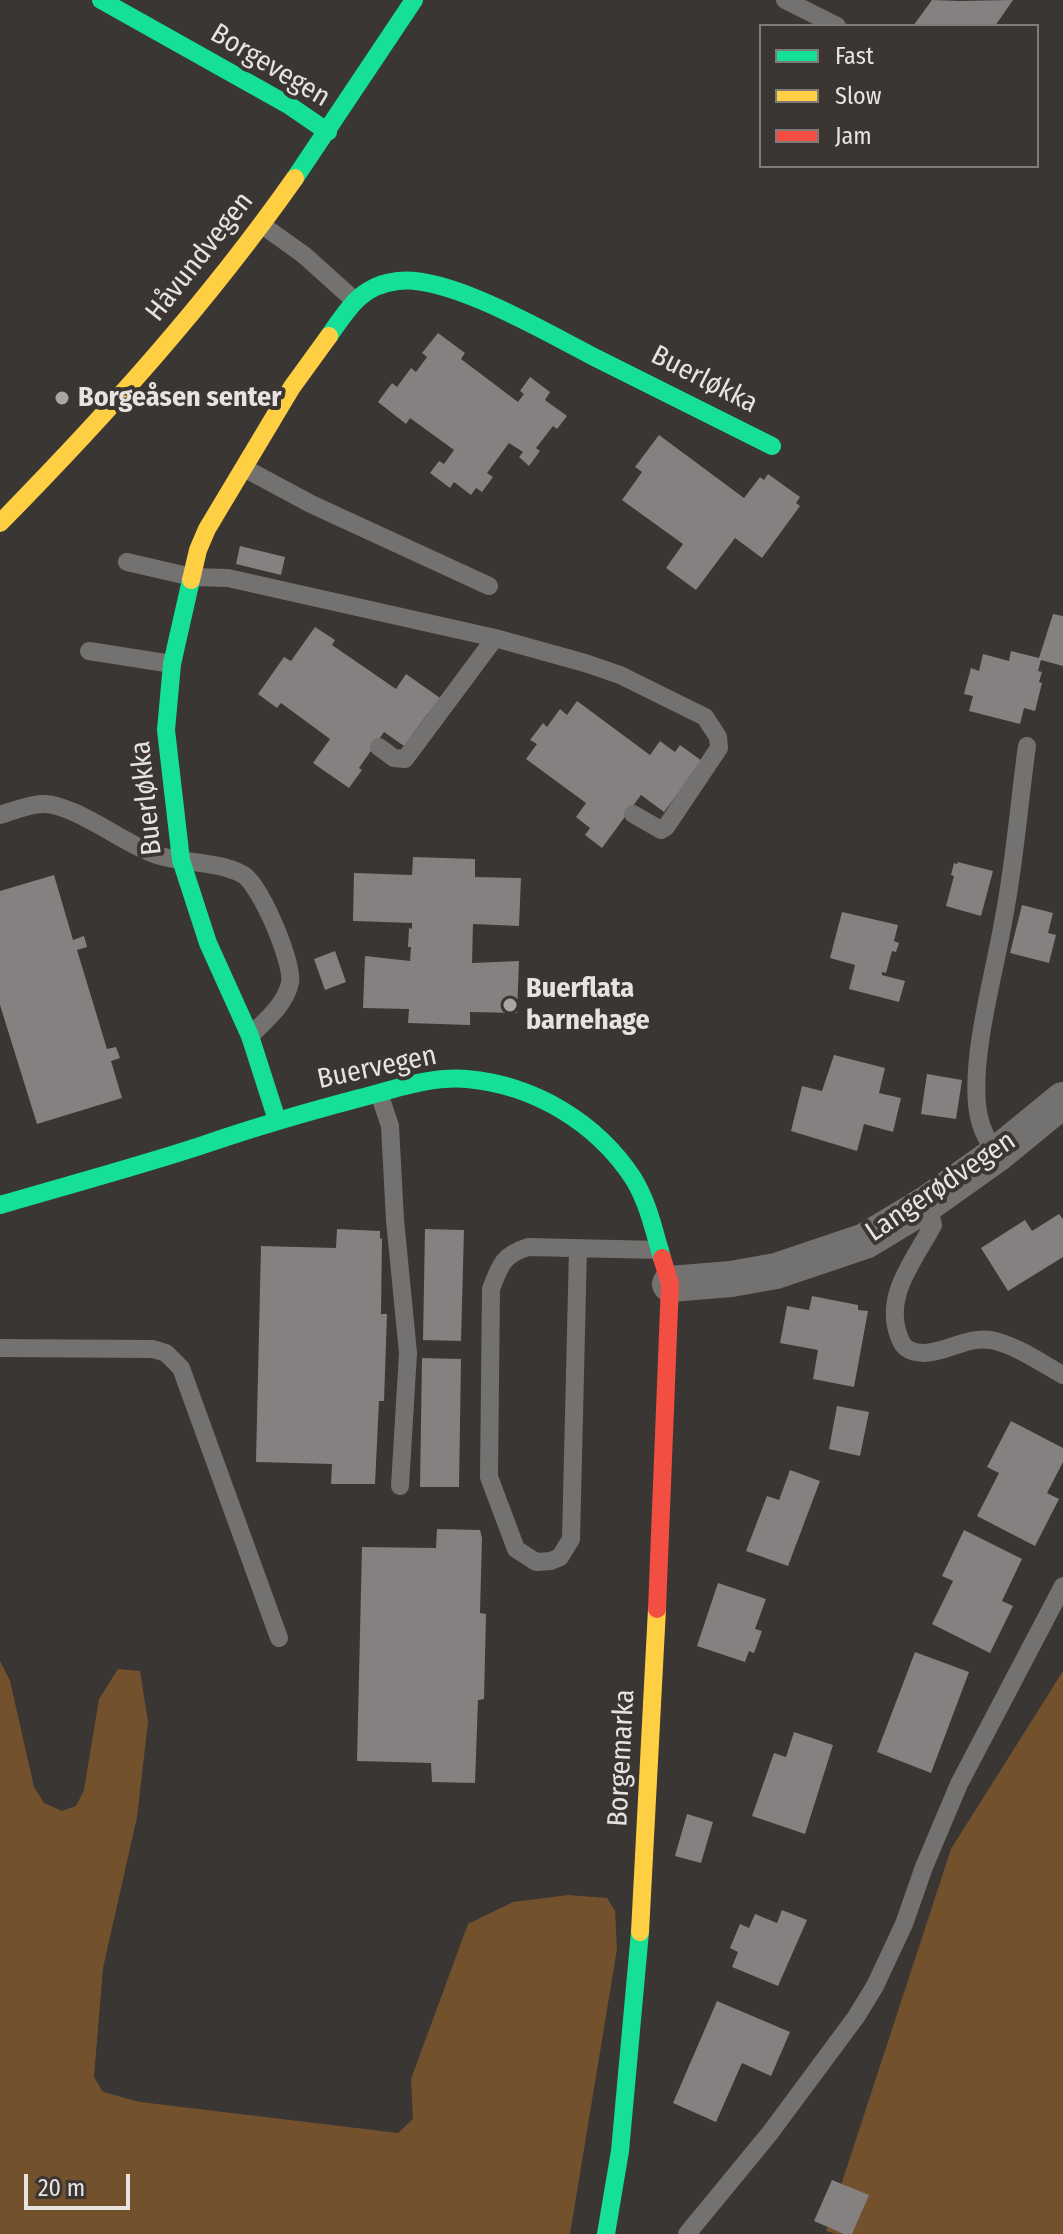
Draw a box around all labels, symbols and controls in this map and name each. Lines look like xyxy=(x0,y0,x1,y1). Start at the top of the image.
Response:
street label: Borgevegen xyxy=(204,17,336,115)
legend xyxy=(759,24,1039,168)
text: Fast xyxy=(835,42,874,70)
text: Slow xyxy=(835,82,881,110)
text: Jam xyxy=(835,122,872,150)
street label: Håvundvegen xyxy=(139,186,261,328)
street label: Buerløkka xyxy=(645,339,763,421)
place label: Borgeåsen senter xyxy=(78,381,282,415)
marker: Borgeåsen senter xyxy=(53,389,71,407)
street label: Buerløkka xyxy=(124,739,170,857)
place label: Buerflata barnehage xyxy=(526,972,650,1038)
marker: Buerflata barnehage xyxy=(501,996,519,1014)
street label: Buervegen xyxy=(314,1039,440,1097)
street label: Langerødvegen xyxy=(860,1125,1022,1249)
street label: Borgemarka xyxy=(602,1689,642,1827)
scale bar xyxy=(28,2158,134,2208)
text: 20 m xyxy=(38,2174,85,2202)

